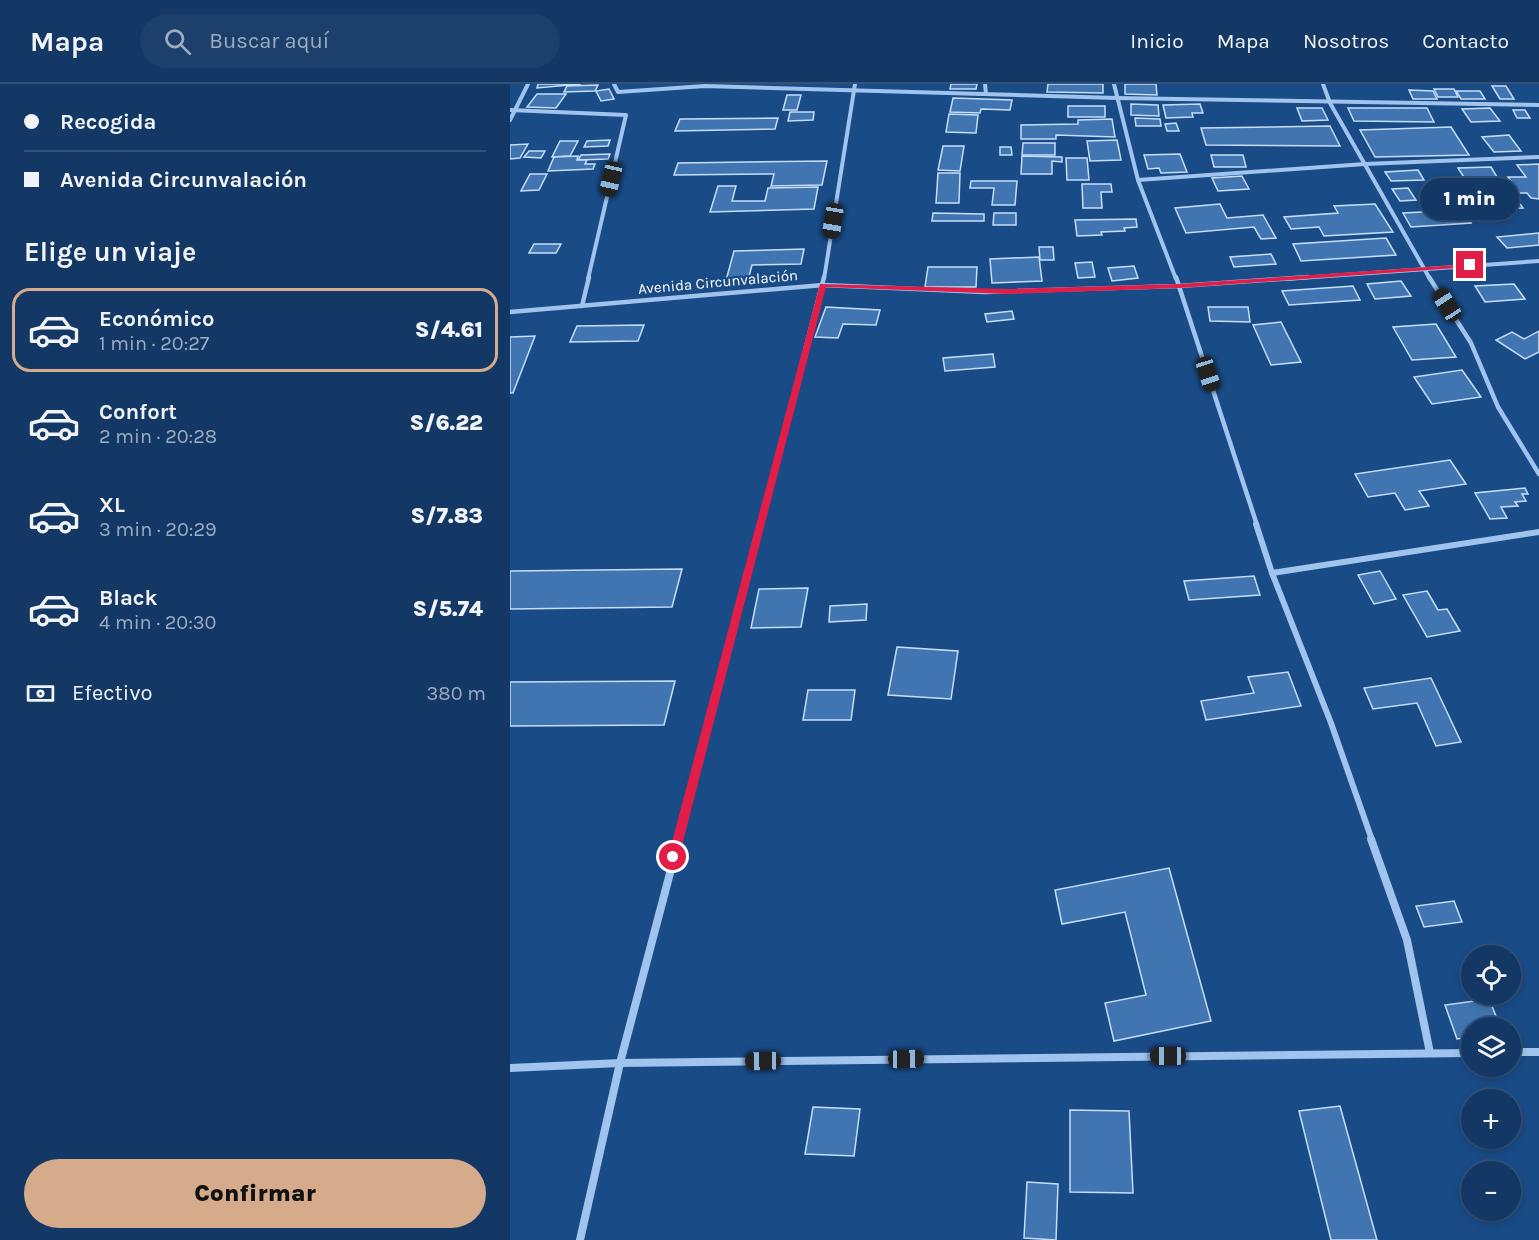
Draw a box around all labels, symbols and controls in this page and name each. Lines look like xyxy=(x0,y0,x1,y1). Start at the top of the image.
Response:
search box xyxy=(140,14,560,68)
text: Mapa xyxy=(30,25,104,58)
icon: search xyxy=(161,25,194,58)
text: Buscar aquí xyxy=(209,28,329,54)
text: Inicio xyxy=(1130,29,1184,53)
text: Mapa xyxy=(1217,29,1270,53)
text: Nosotros xyxy=(1303,29,1389,53)
text: Contacto xyxy=(1422,29,1509,53)
text: Recogida xyxy=(60,109,156,135)
car xyxy=(598,159,624,199)
text: Avenida Circunvalación xyxy=(60,167,307,193)
callout: 1 min xyxy=(1420,178,1520,220)
text: 1 min xyxy=(1443,187,1496,210)
car xyxy=(821,202,845,240)
text: Elige un viaje xyxy=(24,236,196,268)
route end xyxy=(1456,251,1483,278)
street label: Avenida Circunvalación xyxy=(637,266,799,298)
car xyxy=(1430,285,1464,325)
icon: car xyxy=(27,303,81,357)
text: Económico xyxy=(99,306,214,332)
text: S/4.61 xyxy=(415,317,483,343)
text: 1 min · 20:27 xyxy=(99,332,209,355)
car xyxy=(1194,354,1222,394)
icon: car xyxy=(27,396,81,450)
text: Confort xyxy=(99,399,177,425)
text: S/6.22 xyxy=(409,410,483,436)
text: 2 min · 20:28 xyxy=(99,425,217,448)
icon: car xyxy=(27,489,81,543)
text: XL xyxy=(99,492,125,518)
text: S/7.83 xyxy=(410,503,483,529)
text: 3 min · 20:29 xyxy=(99,518,217,541)
icon: car xyxy=(27,582,81,636)
text: Black xyxy=(99,585,158,611)
text: S/5.74 xyxy=(413,596,483,622)
text: 4 min · 20:30 xyxy=(99,611,216,634)
icon: cash xyxy=(24,677,57,710)
text: Efectivo xyxy=(72,680,152,706)
text: 380 m xyxy=(427,682,486,705)
route start xyxy=(659,843,686,870)
map controls xyxy=(1461,945,1521,1221)
button: locate xyxy=(1461,945,1521,1005)
button: layers xyxy=(1461,1017,1521,1077)
car xyxy=(1150,1047,1186,1065)
car xyxy=(888,1050,924,1068)
car xyxy=(745,1052,781,1070)
button: + xyxy=(1461,1089,1521,1149)
button: Confirmar xyxy=(24,1159,486,1228)
button: − xyxy=(1461,1161,1521,1221)

